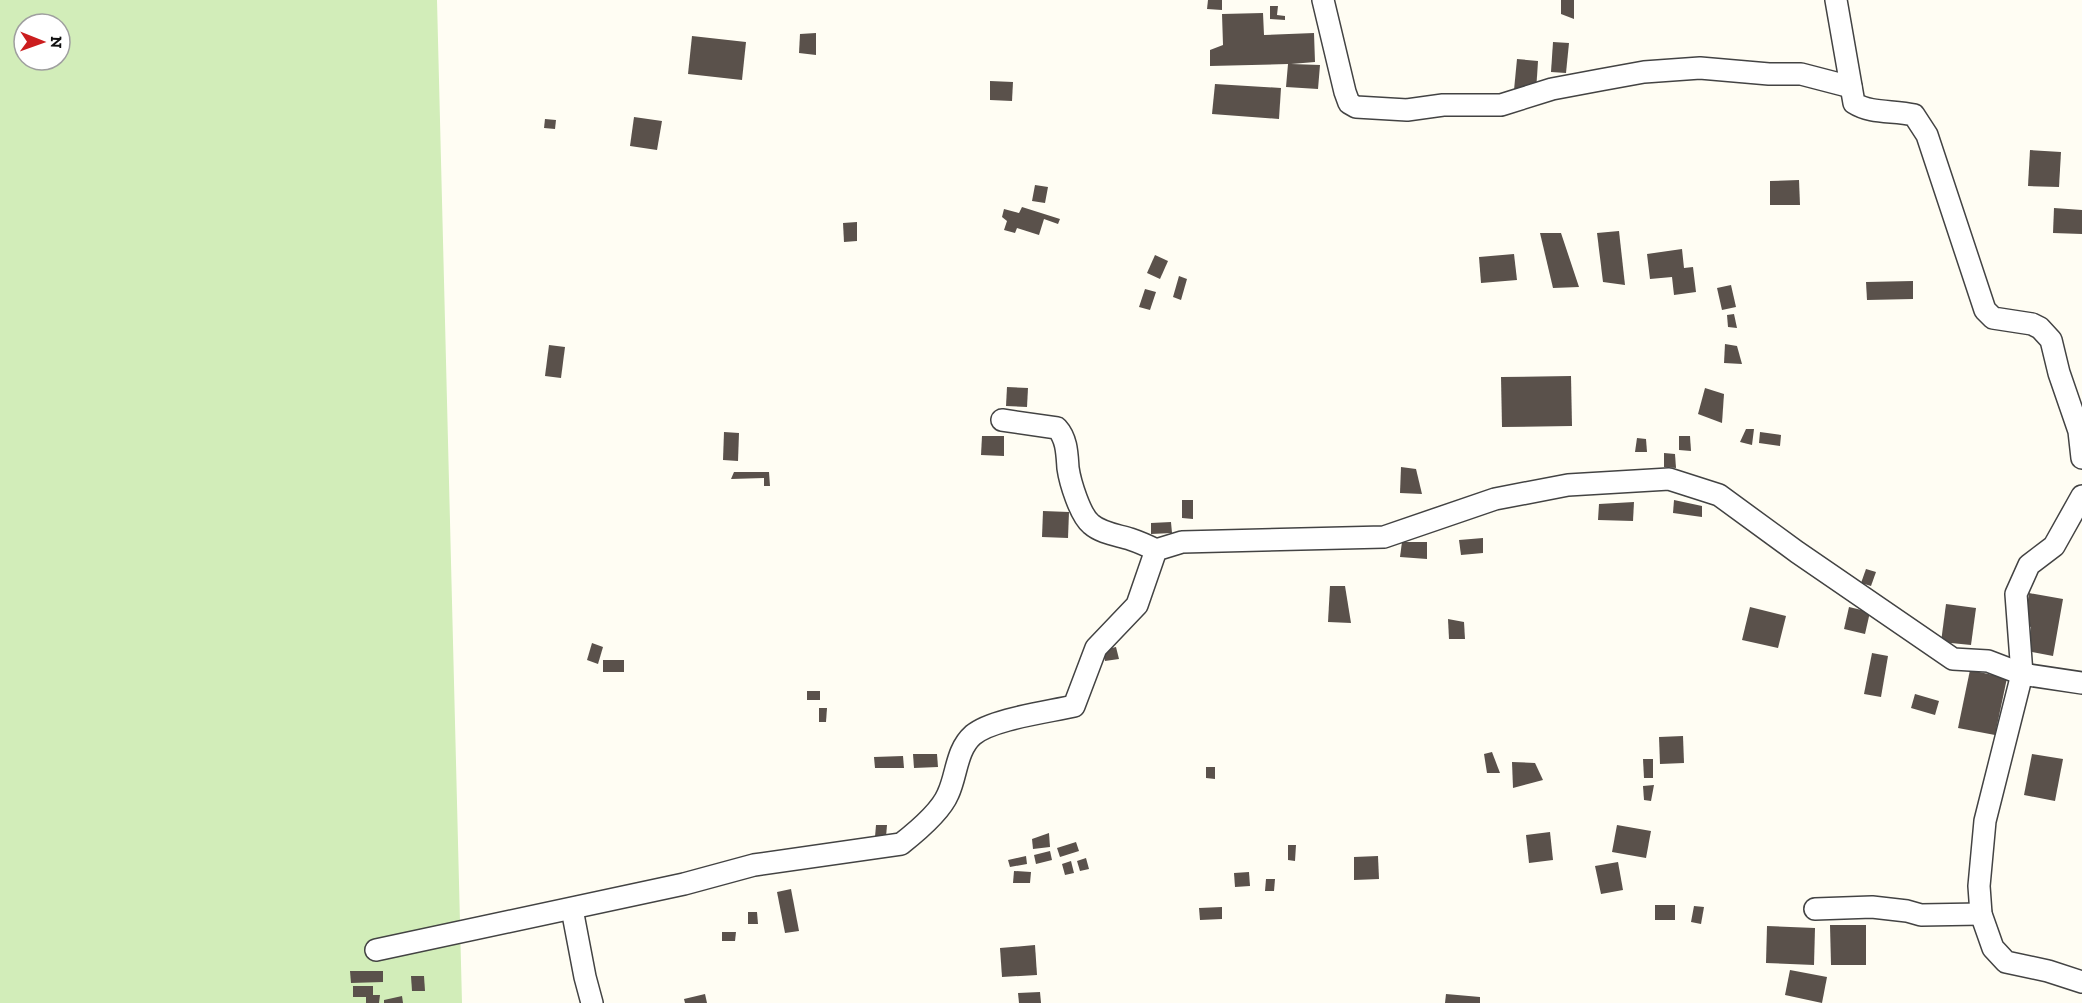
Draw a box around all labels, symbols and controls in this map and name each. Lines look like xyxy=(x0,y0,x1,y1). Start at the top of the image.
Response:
north arrow xyxy=(12,12,72,72)
text: N xyxy=(47,36,66,49)

